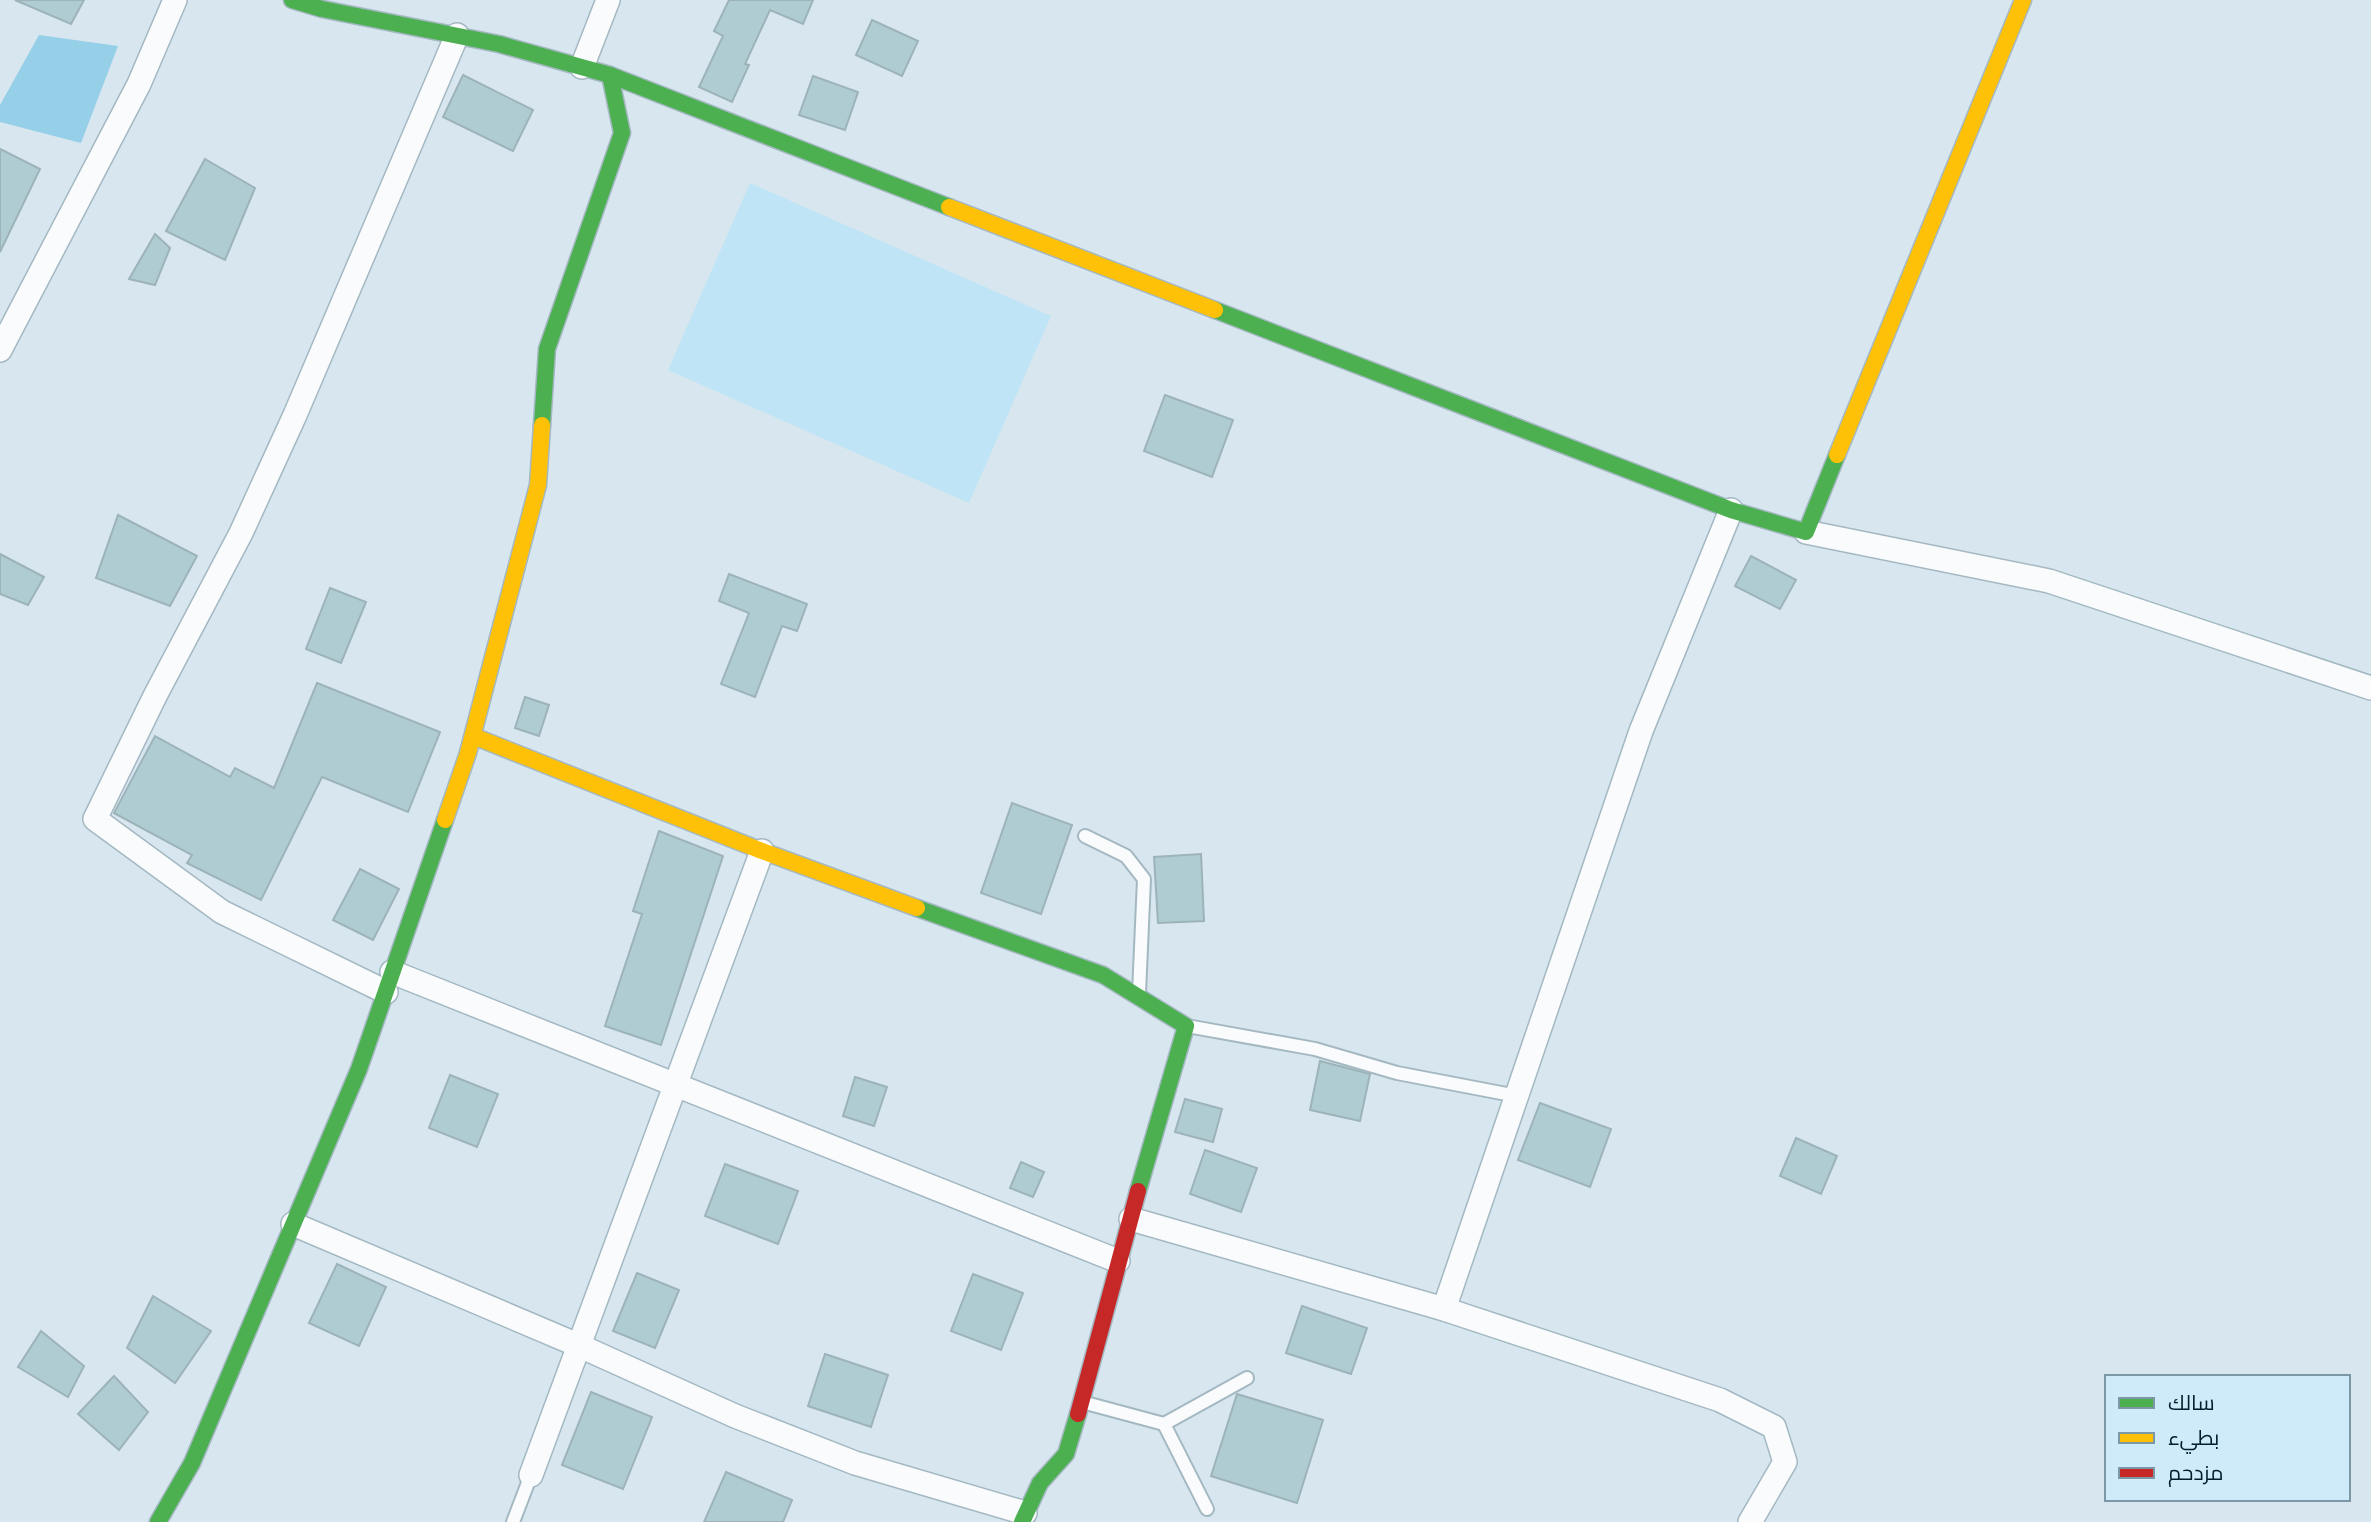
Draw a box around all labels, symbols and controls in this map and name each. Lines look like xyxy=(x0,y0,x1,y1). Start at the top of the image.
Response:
legend xyxy=(2105,1375,2350,1501)
text: سالك xyxy=(2168,1388,2215,1416)
text: بطيء xyxy=(2168,1423,2219,1454)
text: مزدحم xyxy=(2168,1458,2223,1487)

